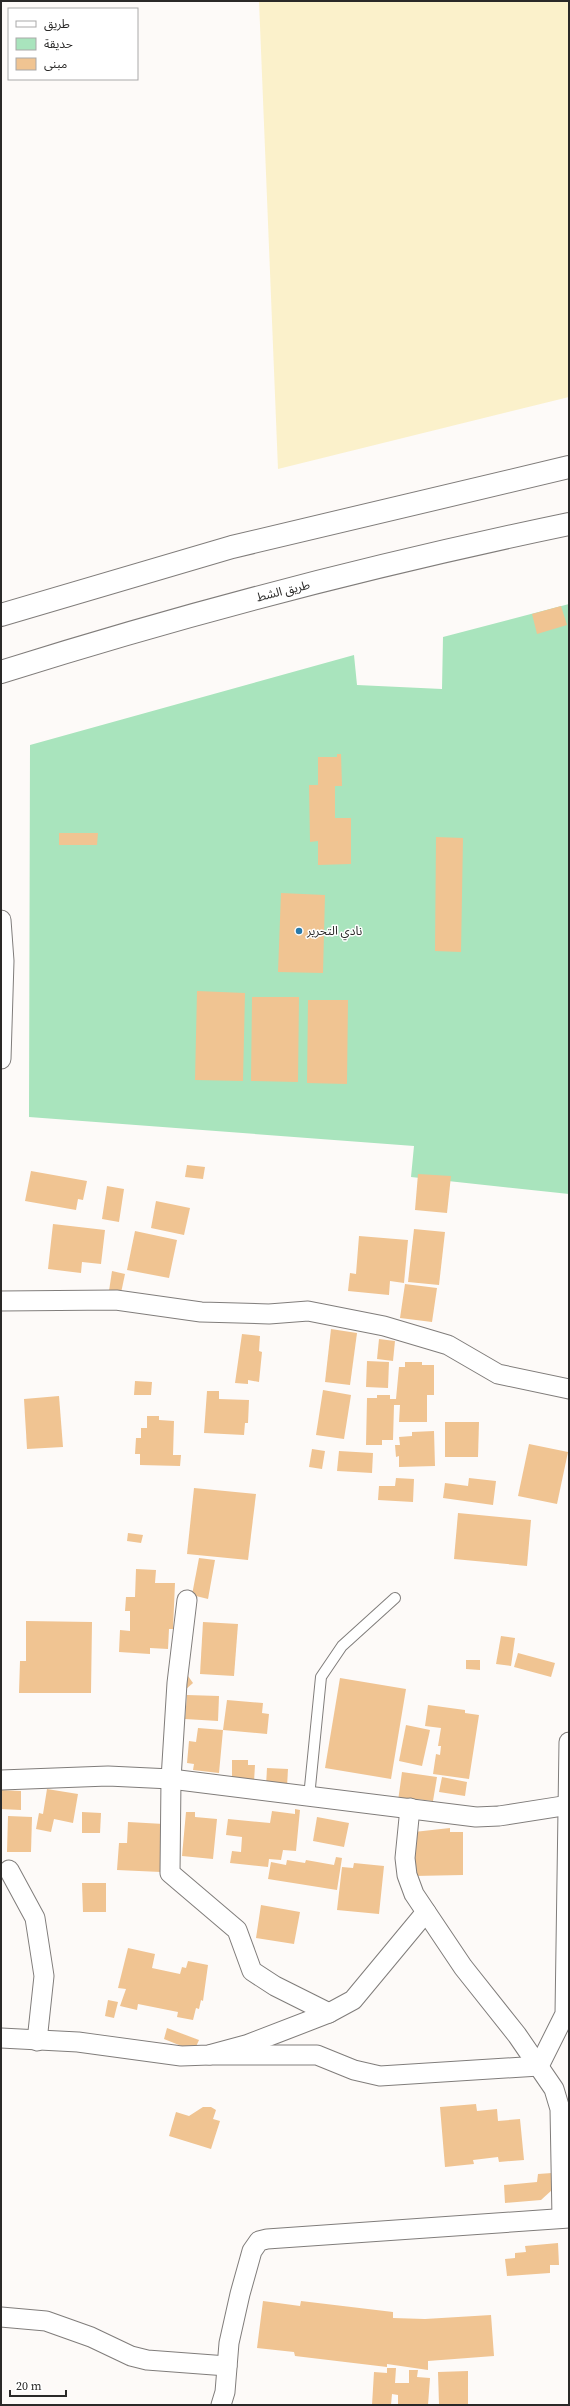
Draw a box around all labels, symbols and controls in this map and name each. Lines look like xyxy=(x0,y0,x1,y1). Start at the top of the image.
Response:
legend xyxy=(8,8,138,80)
text: طريق xyxy=(44,16,70,32)
text: حديقة xyxy=(44,36,73,52)
text: مبنى xyxy=(44,56,67,72)
street label: طريق الشط xyxy=(255,577,311,605)
place label: نادي التحرير xyxy=(306,923,362,941)
marker: نادي التحرير xyxy=(294,926,304,936)
scale bar xyxy=(10,2372,66,2398)
text: 20 m xyxy=(16,2378,42,2394)

